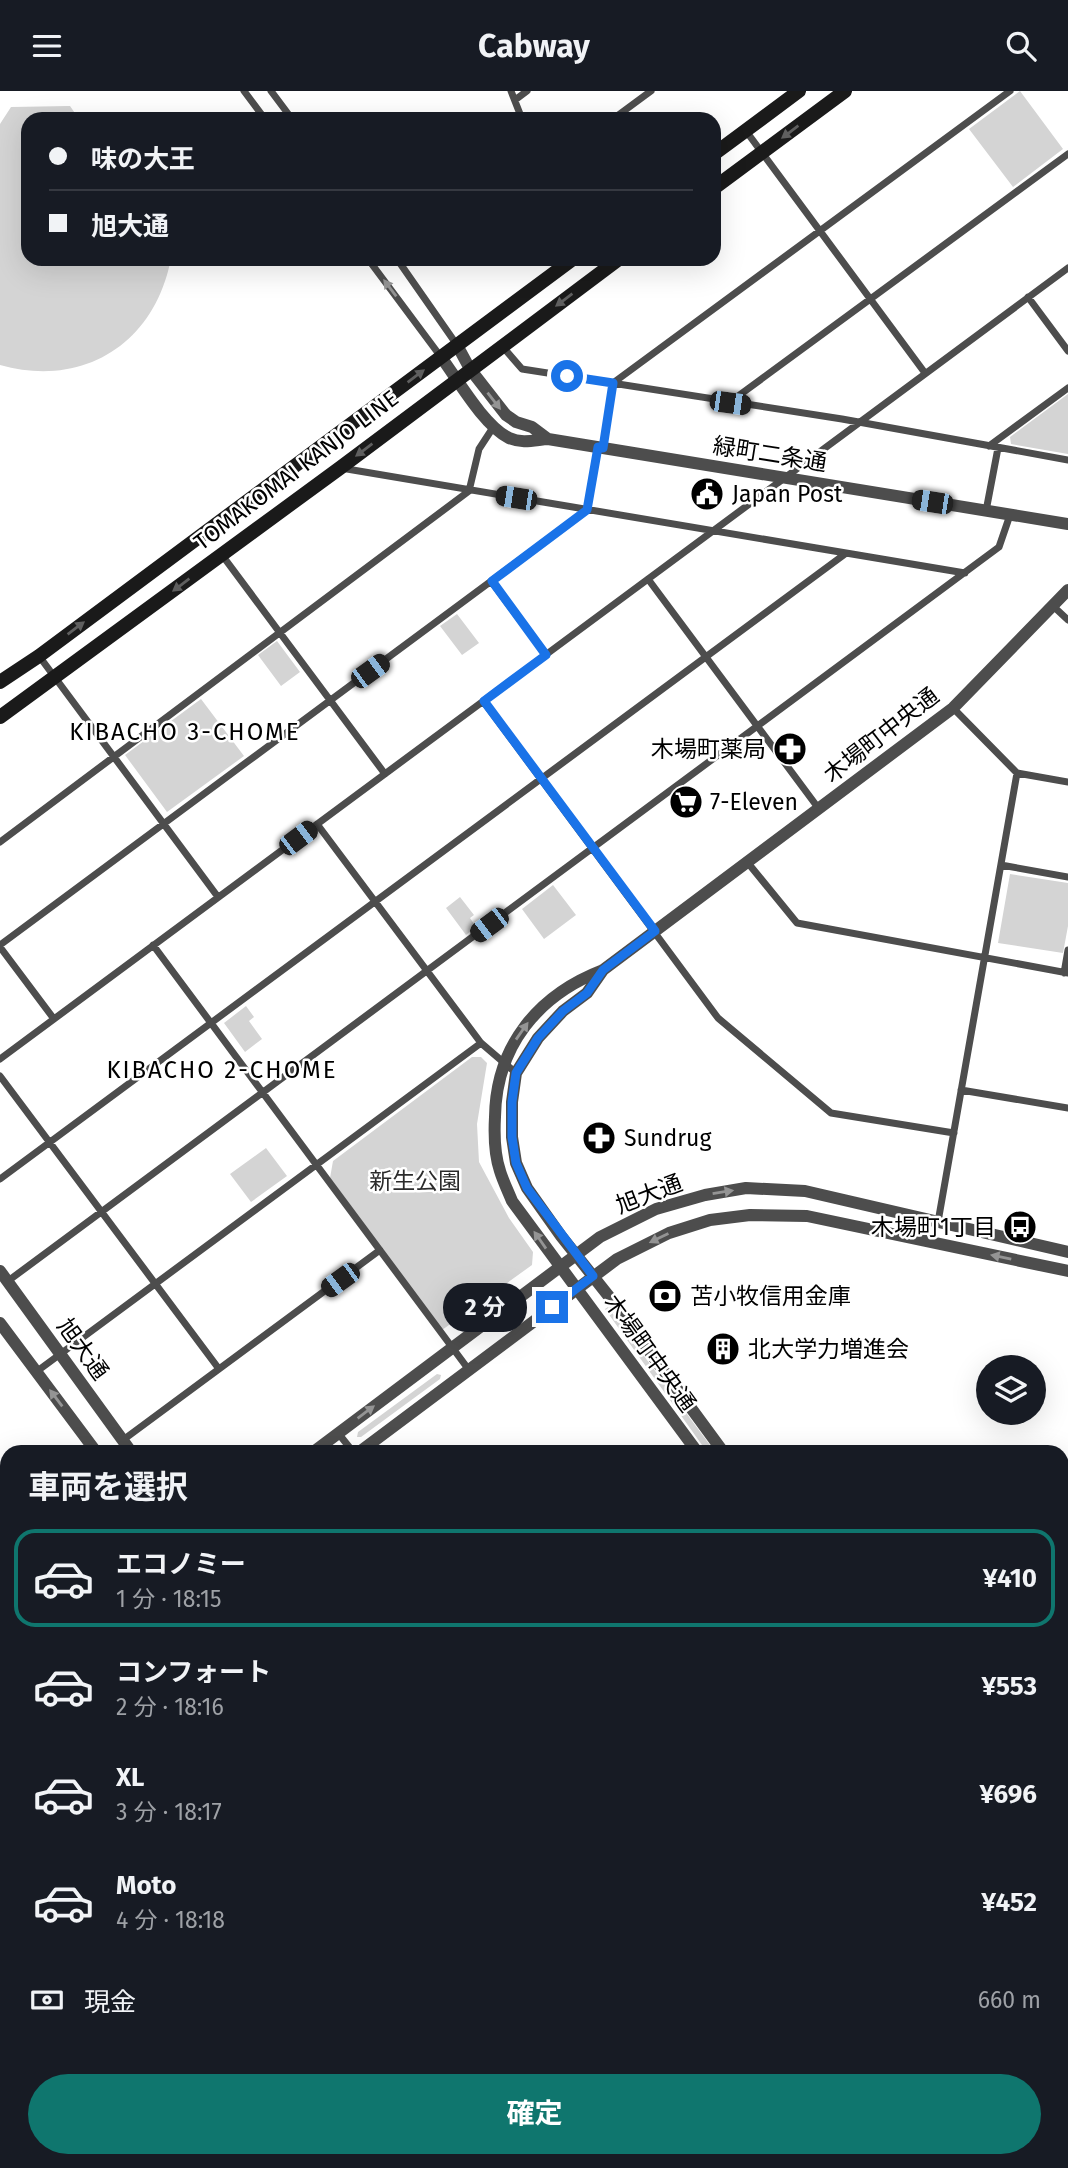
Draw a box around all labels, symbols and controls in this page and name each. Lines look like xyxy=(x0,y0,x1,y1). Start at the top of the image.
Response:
icon: menu xyxy=(28,27,66,65)
text: Cabway xyxy=(478,27,590,65)
icon: search xyxy=(1002,27,1040,65)
one-way arrow xyxy=(781,124,799,138)
text: 味の大王 xyxy=(91,144,195,175)
text: 旭大通 xyxy=(91,211,169,242)
one-way arrow xyxy=(383,279,397,297)
one-way arrow xyxy=(555,292,573,306)
route start xyxy=(551,360,583,392)
one-way arrow xyxy=(407,369,425,383)
street label: TOMAKOMAI KANJO LINE xyxy=(188,384,404,556)
car xyxy=(708,390,753,416)
one-way arrow xyxy=(487,392,501,410)
street label: 緑町二条通 xyxy=(711,431,829,477)
one-way arrow xyxy=(355,442,373,456)
public building icon: Japan Post xyxy=(688,475,726,513)
place label: Japan Post xyxy=(732,480,843,508)
car xyxy=(494,484,539,512)
car xyxy=(910,488,955,516)
one-way arrow xyxy=(172,577,190,592)
one-way arrow xyxy=(66,621,85,635)
car xyxy=(347,650,394,692)
street label: 木場町中央通 xyxy=(818,681,944,789)
district label: KIBACHO 3-CHOME xyxy=(69,718,301,746)
pharmacy icon: 木場町薬局 xyxy=(771,730,809,768)
place label: 木場町薬局 xyxy=(651,735,766,763)
supermarket icon: 7-Eleven xyxy=(667,783,705,821)
place label: 7-Eleven xyxy=(710,788,798,816)
car xyxy=(275,817,322,859)
car xyxy=(466,904,513,946)
one-way arrow xyxy=(515,1022,529,1040)
district label: KIBACHO 2-CHOME xyxy=(106,1056,338,1084)
pharmacy icon: Sundrug xyxy=(580,1119,618,1157)
place label: Sundrug xyxy=(624,1124,711,1152)
park label: 新生公園 xyxy=(369,1167,461,1195)
street label: 旭大通 xyxy=(612,1169,686,1219)
one-way arrow xyxy=(712,1186,734,1197)
bus stop icon: 木場町1丁目 xyxy=(1001,1208,1039,1246)
place label: 木場町1丁目 xyxy=(871,1213,996,1241)
one-way arrow xyxy=(533,1231,547,1249)
one-way arrow xyxy=(649,1232,669,1244)
one-way arrow xyxy=(990,1252,1012,1263)
car xyxy=(317,1259,364,1301)
bank icon: 苫小牧信用金庫 xyxy=(646,1277,684,1315)
place label: 苫小牧信用金庫 xyxy=(690,1282,851,1310)
callout: 2 分 xyxy=(444,1283,528,1331)
street label: 木場町中央通 xyxy=(598,1289,702,1417)
route end xyxy=(536,1291,568,1323)
text: 2 分 xyxy=(465,1293,505,1321)
street label: 旭大通 xyxy=(51,1313,115,1385)
building icon: 北大学力増進会 xyxy=(704,1330,742,1368)
place label: 北大学力増進会 xyxy=(748,1335,909,1363)
map controls xyxy=(976,1355,1046,1425)
button: layers xyxy=(976,1355,1046,1425)
one-way arrow xyxy=(50,1389,64,1407)
one-way arrow xyxy=(357,1405,375,1419)
text: 車両を選択 xyxy=(28,1468,188,1506)
icon: car xyxy=(32,1547,95,1610)
text: エコノミー xyxy=(116,1549,246,1580)
text: ¥410 xyxy=(983,1563,1037,1594)
text: 1 分 · 18:15 xyxy=(116,1585,221,1613)
icon: car xyxy=(32,1655,95,1718)
text: コンフォート xyxy=(116,1657,271,1688)
text: ¥553 xyxy=(981,1671,1037,1702)
text: 2 分 · 18:16 xyxy=(116,1693,224,1721)
text: XL xyxy=(116,1762,144,1793)
icon: car xyxy=(32,1763,95,1826)
text: ¥696 xyxy=(980,1779,1037,1810)
text: 3 分 · 18:17 xyxy=(116,1798,222,1826)
text: Moto xyxy=(116,1870,176,1901)
icon: car xyxy=(32,1871,95,1934)
text: ¥452 xyxy=(981,1887,1037,1918)
text: 4 分 · 18:18 xyxy=(116,1906,225,1934)
icon: cash xyxy=(28,1981,66,2019)
text: 660 m xyxy=(978,1986,1041,2014)
text: 現金 xyxy=(84,1987,136,2018)
button: 確定 xyxy=(28,2074,1041,2154)

